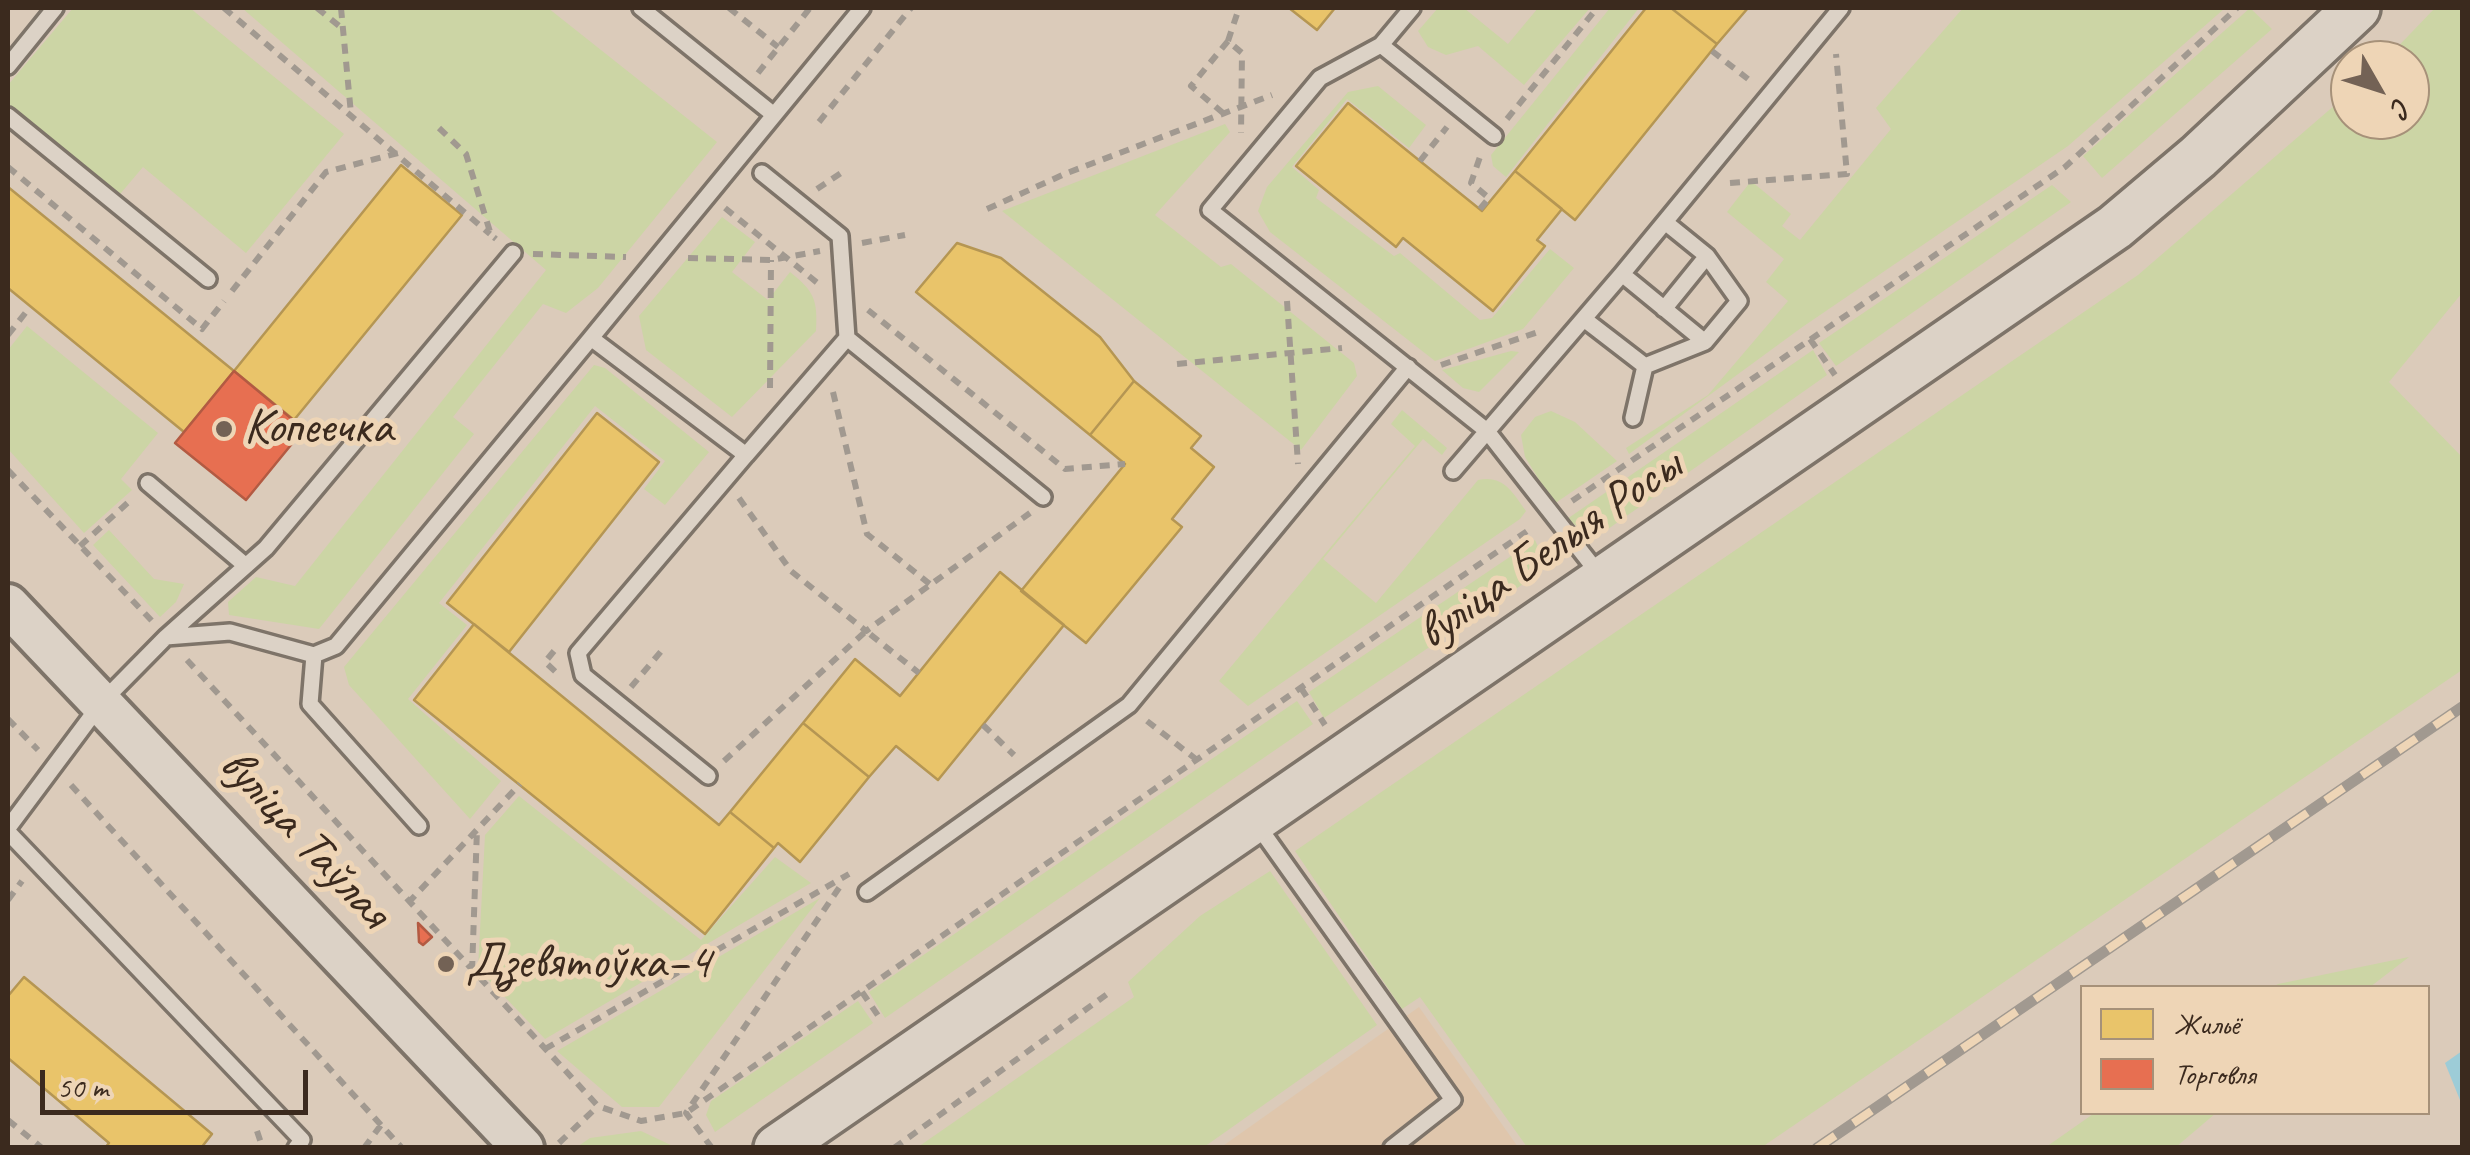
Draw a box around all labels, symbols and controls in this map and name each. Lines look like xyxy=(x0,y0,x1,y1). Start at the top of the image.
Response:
north arrow xyxy=(2330,40,2430,140)
text: С xyxy=(2384,92,2420,124)
place label: Копеечка xyxy=(244,399,393,459)
marker: Копеечка xyxy=(213,418,235,440)
street label: вуліца Белыя Росы xyxy=(1406,437,1694,663)
street label: вуліца Таўлая xyxy=(206,737,402,941)
place label: Дзевятоўка–4 xyxy=(466,934,711,994)
marker: Дзевятоўка–4 xyxy=(435,953,457,975)
legend xyxy=(2080,985,2430,1115)
text: Жильё xyxy=(2174,1005,2239,1043)
scale bar xyxy=(45,1050,312,1112)
text: Торговля xyxy=(2174,1055,2255,1093)
text: 50 m xyxy=(57,1068,108,1106)

